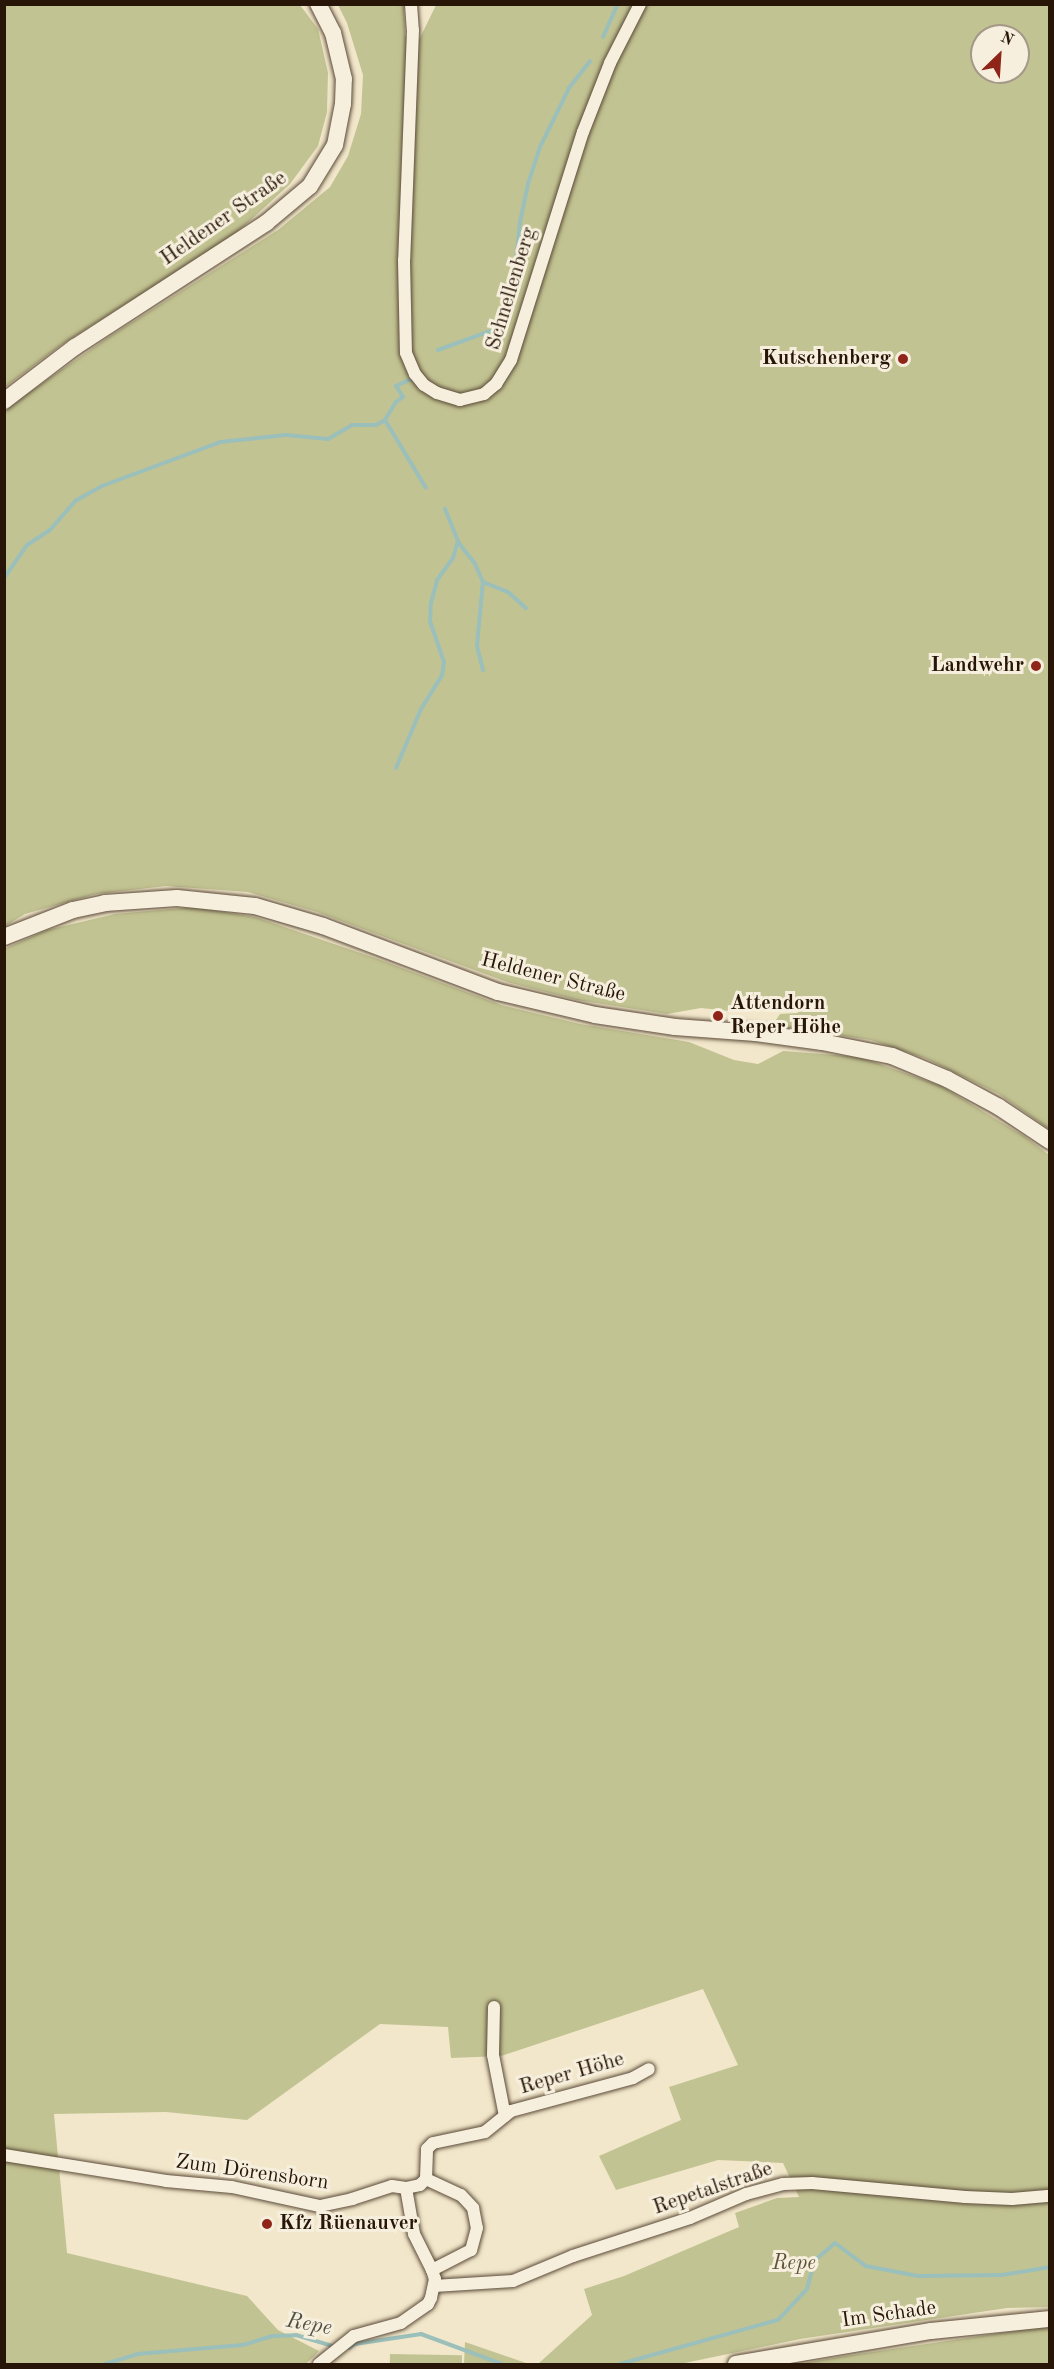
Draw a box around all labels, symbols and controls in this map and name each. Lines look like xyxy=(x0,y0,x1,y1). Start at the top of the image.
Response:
north arrow xyxy=(970,24,1030,84)
text: N xyxy=(998,30,1016,49)
street label: Heldener Straße xyxy=(156,166,292,272)
street label: Schnellenberg xyxy=(481,224,543,354)
place label: Kutschenberg xyxy=(762,346,891,372)
marker: Kutschenberg xyxy=(896,352,910,366)
place label: Landwehr xyxy=(930,653,1024,679)
marker: Landwehr xyxy=(1029,659,1043,673)
street label: Heldener Straße xyxy=(478,948,628,1008)
place label: Attendorn Reper Höhe xyxy=(730,991,841,1041)
marker: Attendorn Reper Höhe xyxy=(711,1009,725,1023)
street label: Reper Höhe xyxy=(517,2047,627,2101)
street label: Zum Dörensborn xyxy=(174,2150,330,2196)
street label: Repetalstraße xyxy=(650,2157,776,2221)
place label: Kfz Rüenauver xyxy=(279,2211,418,2237)
marker: Kfz Rüenauver xyxy=(260,2217,274,2231)
park label: Repe xyxy=(772,2251,816,2277)
street label: Im Schade xyxy=(840,2296,938,2334)
water label: Repe xyxy=(284,2308,334,2342)

